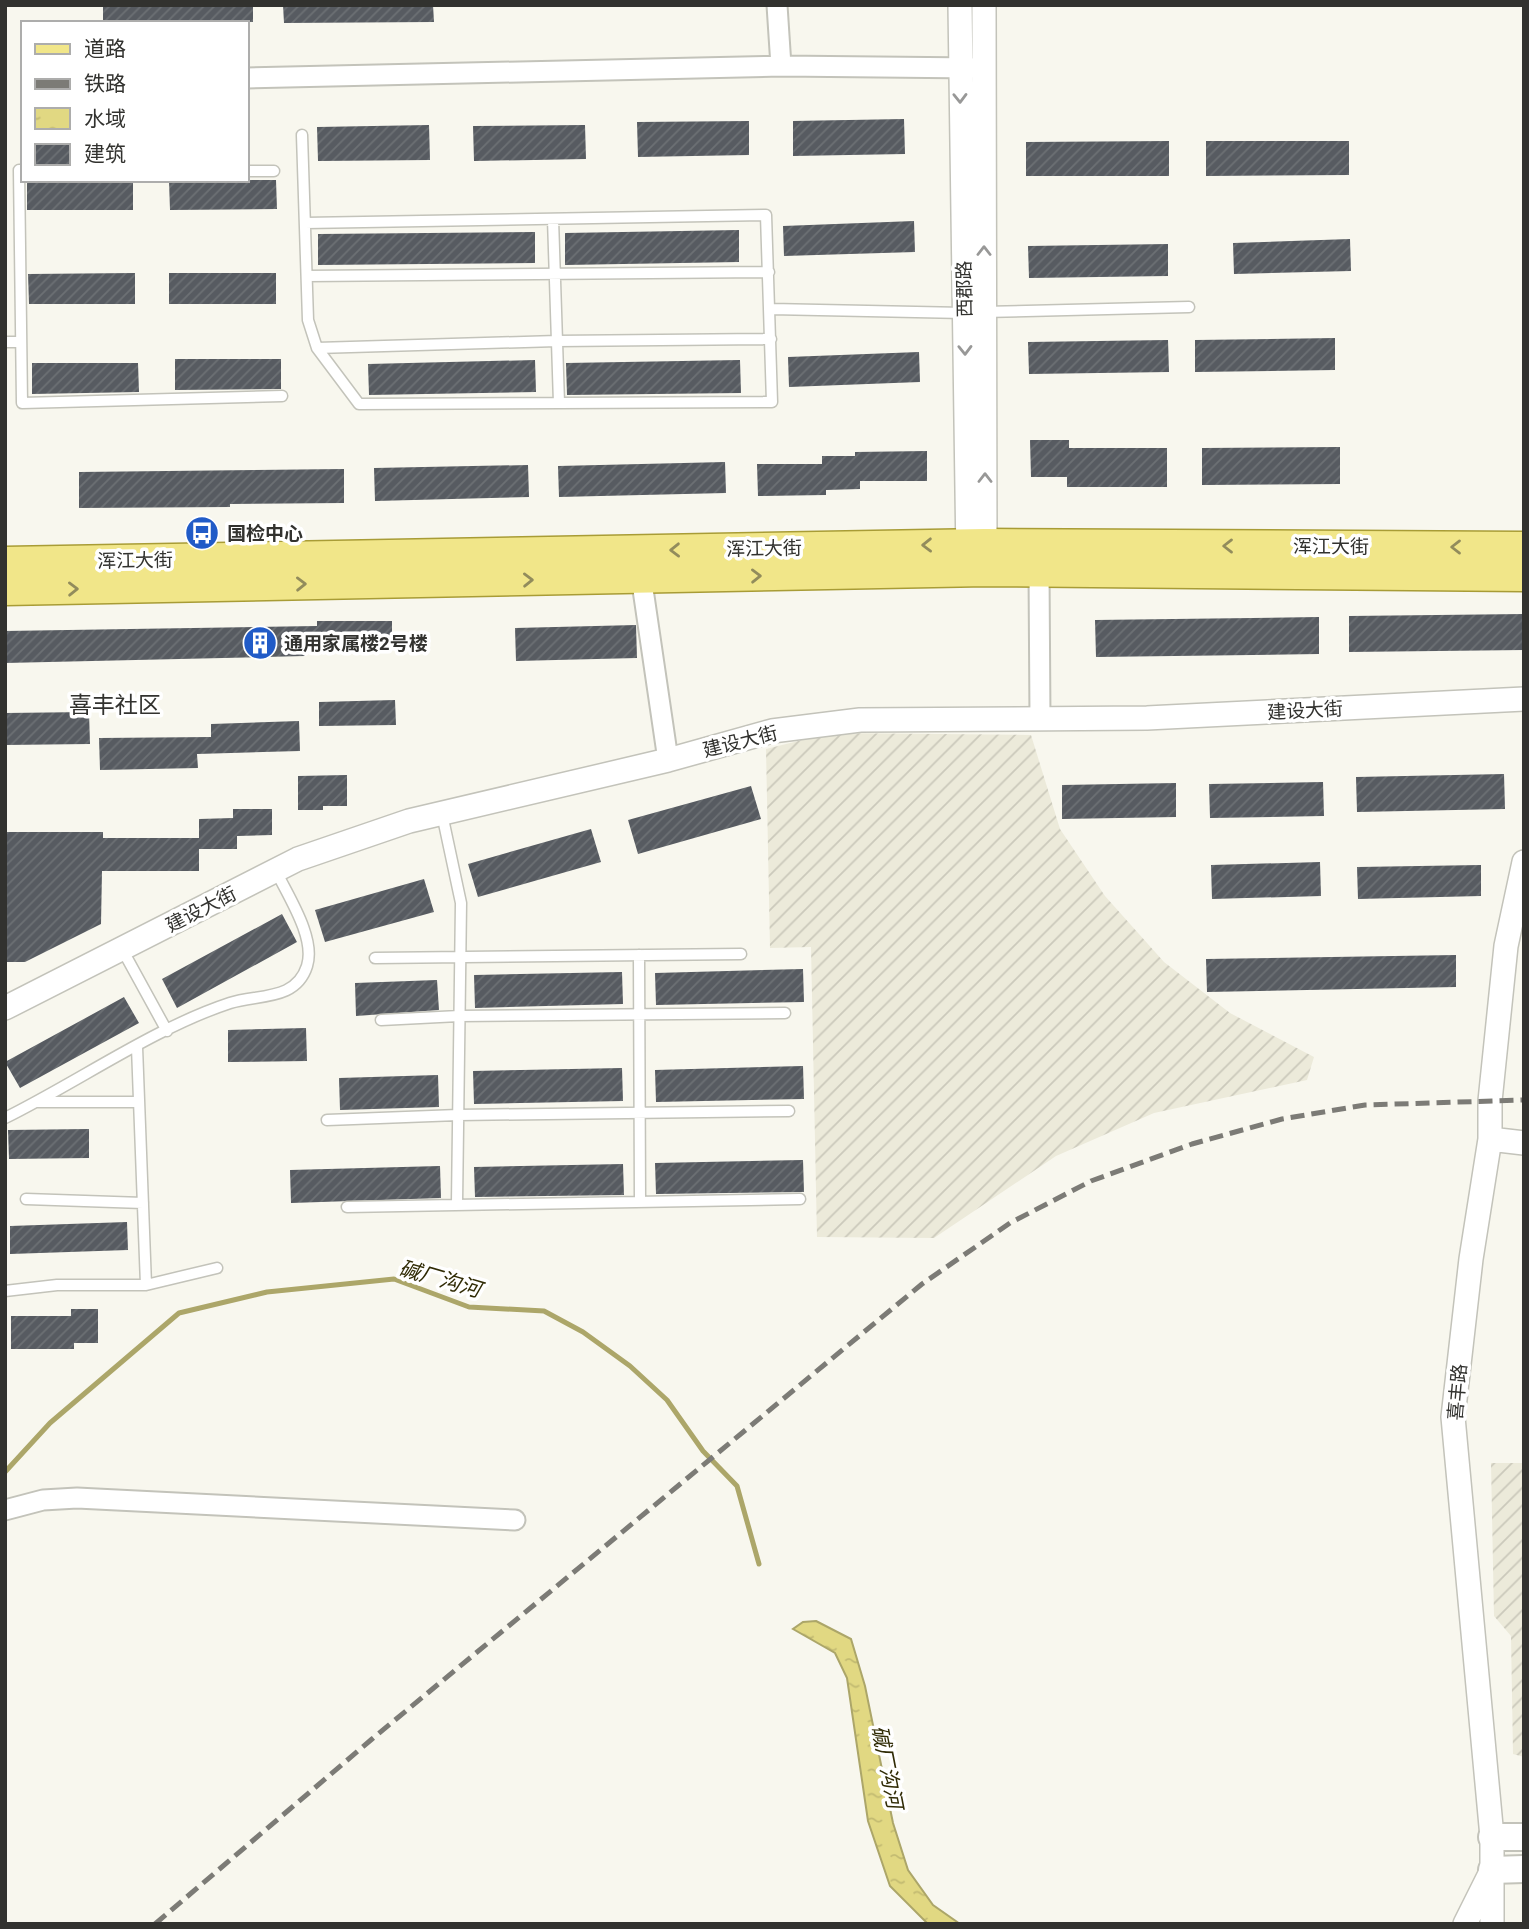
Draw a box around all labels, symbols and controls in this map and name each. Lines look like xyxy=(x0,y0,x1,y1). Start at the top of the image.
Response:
legend xyxy=(21,21,248,182)
text: 道路 xyxy=(84,35,126,60)
text: 铁路 xyxy=(84,70,126,95)
one-way arrow xyxy=(953,93,968,104)
text: 水域 xyxy=(84,105,126,130)
text: 建筑 xyxy=(84,140,126,165)
one-way arrow xyxy=(976,245,992,255)
street label: 西郡路 xyxy=(952,260,975,318)
one-way arrow xyxy=(957,345,972,356)
one-way arrow xyxy=(977,472,993,483)
bus stop icon: 国检中心 xyxy=(183,514,221,552)
place label: 国检中心 xyxy=(227,521,303,544)
street label: 浑江大街 xyxy=(1293,534,1369,557)
street label: 浑江大街 xyxy=(726,535,802,560)
one-way arrow xyxy=(921,538,932,553)
one-way arrow xyxy=(1222,538,1233,554)
one-way arrow xyxy=(1450,539,1460,555)
one-way arrow xyxy=(669,542,680,558)
street label: 浑江大街 xyxy=(97,547,173,572)
one-way arrow xyxy=(751,568,762,584)
one-way arrow xyxy=(523,573,534,588)
one-way arrow xyxy=(296,577,307,592)
one-way arrow xyxy=(68,581,79,596)
building icon: 通用家属楼2号楼 xyxy=(241,624,279,662)
place label: 通用家属楼2号楼 xyxy=(284,631,428,654)
district label: 喜丰社区 xyxy=(69,690,161,718)
street label: 建设大街 xyxy=(1266,696,1344,723)
street label: 建设大街 xyxy=(700,720,780,761)
street label: 建设大街 xyxy=(162,881,240,936)
water label: 碱厂沟河 xyxy=(397,1254,488,1302)
street label: 喜丰路 xyxy=(1443,1363,1470,1421)
water label: 碱厂沟河 xyxy=(868,1723,910,1814)

